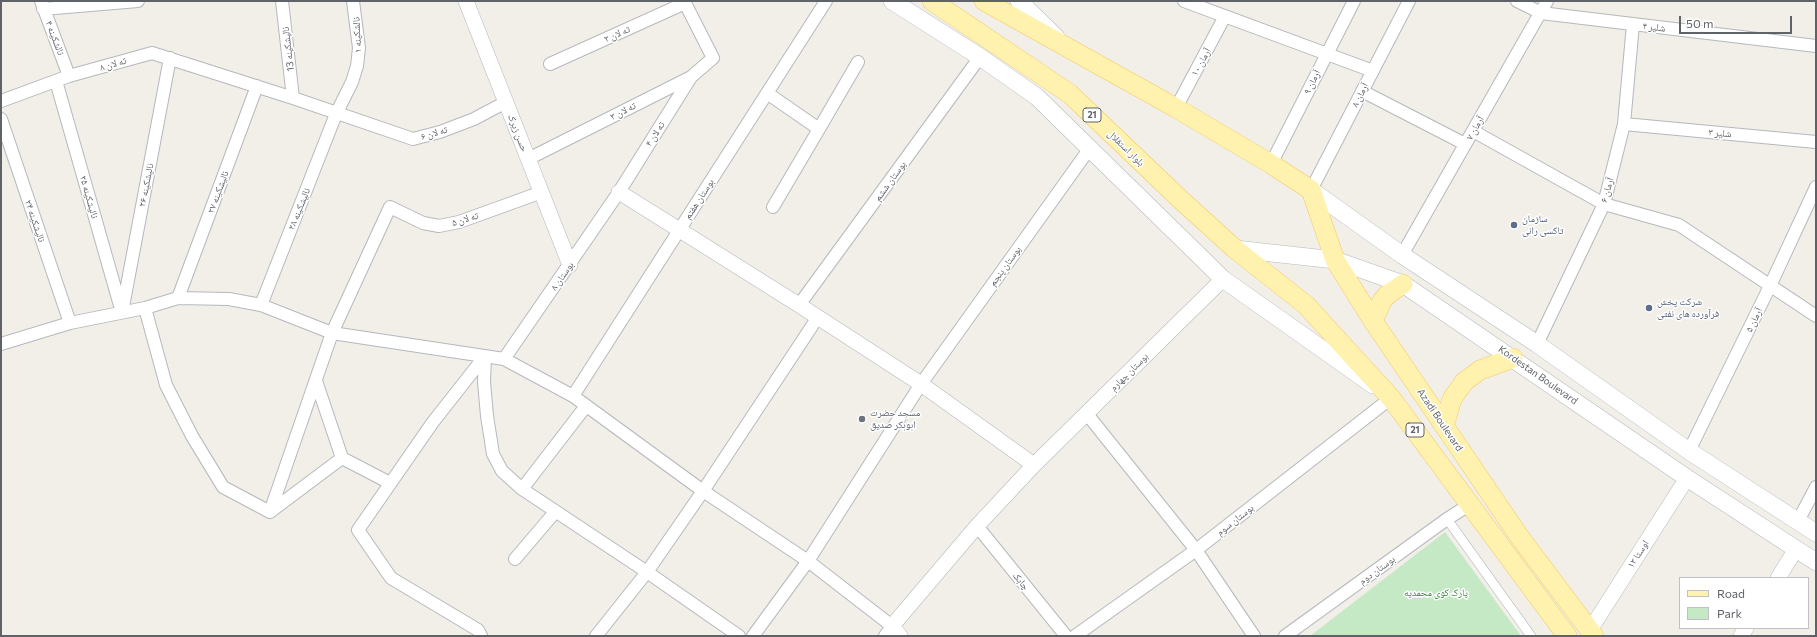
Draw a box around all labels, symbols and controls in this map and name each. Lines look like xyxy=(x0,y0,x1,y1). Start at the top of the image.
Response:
scale bar xyxy=(1681,8,1794,34)
text: 50 m xyxy=(1686,16,1714,30)
street label: نالشکینه ۱ xyxy=(350,17,364,53)
street label: نالشکینه ۴ xyxy=(43,19,67,57)
street label: شلیر ۴ xyxy=(1642,20,1666,34)
street label: ته لان ۲ xyxy=(602,23,632,45)
street label: نالیشکینه 13 xyxy=(279,26,297,72)
street label: آرمان ۱۰ xyxy=(1188,46,1214,78)
street label: ته لان ۸ xyxy=(98,54,128,74)
street label: آرمان ۹ xyxy=(1301,68,1323,96)
street label: آرمان ۸ xyxy=(1349,81,1371,109)
street label: ته لان ۳ xyxy=(608,99,638,123)
road number: 21 xyxy=(1083,108,1101,122)
street label: حسن زیرک xyxy=(505,113,531,153)
street label: آرمان ۷ xyxy=(1463,114,1487,142)
street label: ته لان ۴ xyxy=(643,119,667,149)
street label: ته لان ۶ xyxy=(419,123,449,143)
street label: شلیر ۳ xyxy=(1708,126,1732,140)
street label: بلوار استقلال xyxy=(1105,128,1147,168)
street label: بوستان ششم xyxy=(872,159,908,203)
street label: نالیشکینه ۲۶ xyxy=(136,162,156,208)
street label: نالیشکینه ۲۷ xyxy=(205,169,231,215)
street label: نالیشکینه ۲۵ xyxy=(77,174,101,220)
street label: آرمان ۶ xyxy=(1598,176,1616,204)
street label: بوستان هفتم xyxy=(682,177,716,221)
street label: نالیشکینه ۲۸ xyxy=(285,186,313,232)
street label: نالیشکینه ۲۴ xyxy=(22,198,48,244)
street label: ته لان ۵ xyxy=(450,209,480,229)
place label: سازمان تاکسی رانی xyxy=(1522,213,1563,236)
marker: سازمان تاکسی رانی xyxy=(1509,220,1519,230)
street label: بوستان پنجم xyxy=(987,244,1023,288)
street label: بوستان ۸ xyxy=(548,259,576,293)
place label: شرکت پخش فرآورده های نفتی xyxy=(1657,296,1719,320)
marker: شرکت پخش فرآورده های نفتی xyxy=(1644,303,1654,313)
street label: آرمان ۵ xyxy=(1743,306,1765,334)
street label: Kordestan Boulevard xyxy=(1496,343,1580,407)
street label: بوستان چهارم xyxy=(1107,350,1151,394)
street label: Azadi Boulevard xyxy=(1415,386,1465,454)
place label: مسجد حضرت ابوبکر صدیق xyxy=(870,407,920,430)
marker: مسجد حضرت ابوبکر صدیق xyxy=(857,414,867,424)
road number: 21 xyxy=(1406,423,1424,437)
street label: بوستان سوم xyxy=(1214,502,1256,538)
street label: اوستا ۱۲ xyxy=(1625,538,1651,570)
street label: بوستان دوم xyxy=(1357,553,1397,587)
street label: چابک xyxy=(1010,570,1032,592)
legend xyxy=(1679,577,1809,629)
text: Road xyxy=(1717,586,1745,600)
park label: پارک کوی محمدیه xyxy=(1404,587,1468,599)
text: Park xyxy=(1717,606,1742,620)

